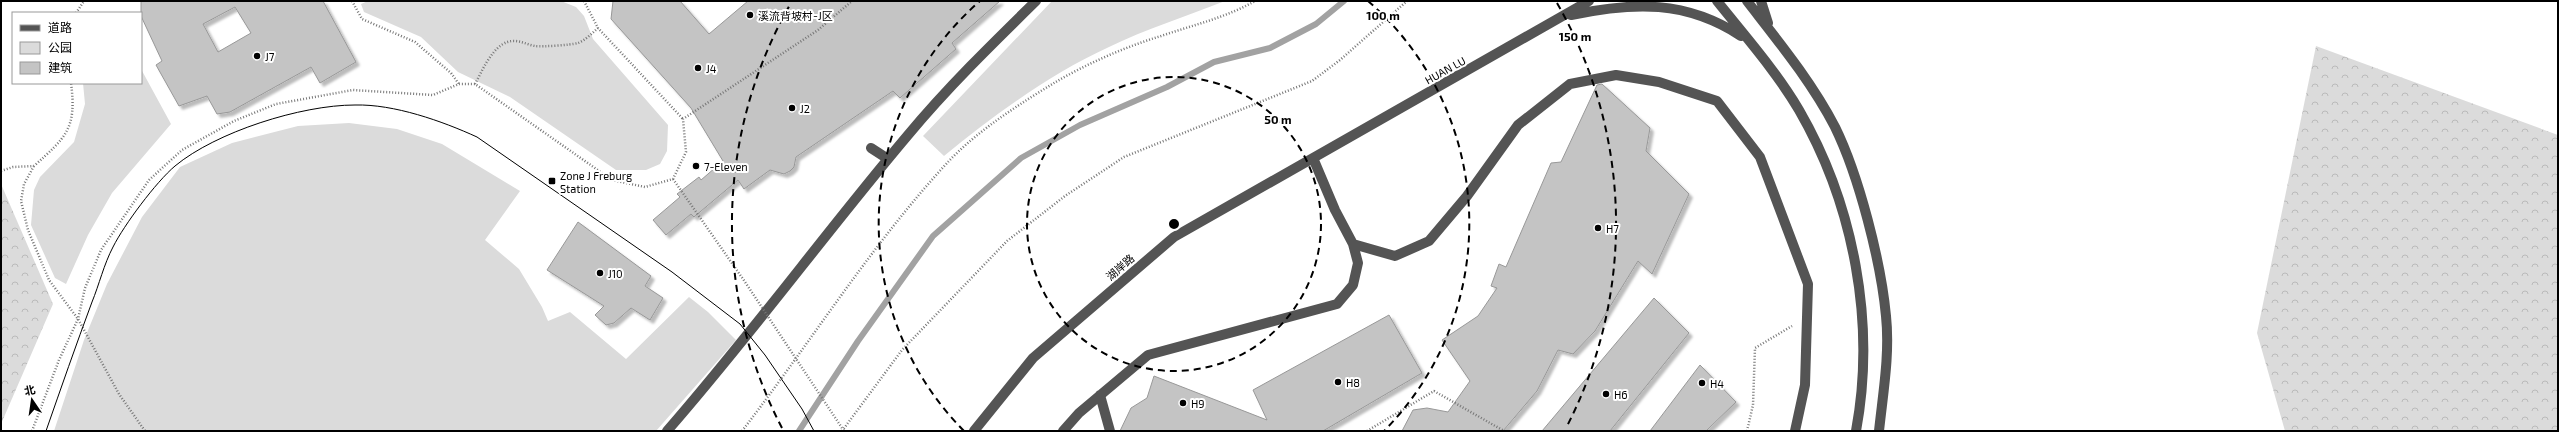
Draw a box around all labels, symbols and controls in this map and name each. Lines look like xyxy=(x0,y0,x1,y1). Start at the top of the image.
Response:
text: 100 m xyxy=(1366,8,1400,22)
place label: 溪流背坡村-J区 xyxy=(758,9,833,22)
marker: 溪流背坡村-J区 xyxy=(745,10,755,20)
legend xyxy=(12,12,142,84)
text: 道路 xyxy=(48,20,72,34)
text: 150 m xyxy=(1559,29,1591,43)
text: 公园 xyxy=(48,40,72,54)
place label: J7 xyxy=(265,50,275,63)
marker: J7 xyxy=(252,51,262,61)
street label: HUAN LU xyxy=(1422,54,1468,86)
text: 建筑 xyxy=(48,60,72,74)
place label: J4 xyxy=(706,62,717,75)
marker: J4 xyxy=(693,63,703,73)
place label: J2 xyxy=(800,102,810,115)
marker: J2 xyxy=(787,103,797,113)
text: 50 m xyxy=(1264,112,1292,126)
place label: 7-Eleven xyxy=(704,160,748,173)
marker: 7-Eleven xyxy=(691,161,701,171)
place label: Zone J Freburg Station xyxy=(560,169,632,195)
marker: Zone J Freburg Station xyxy=(547,176,557,186)
centre of rings xyxy=(1167,217,1181,231)
place label: H7 xyxy=(1606,222,1619,235)
marker: H7 xyxy=(1593,223,1603,233)
street label: 湖岸路 xyxy=(1103,251,1137,283)
place label: J10 xyxy=(608,267,623,280)
marker: J10 xyxy=(595,268,605,278)
place label: H8 xyxy=(1346,376,1360,389)
marker: H8 xyxy=(1333,377,1343,387)
place label: H4 xyxy=(1710,377,1724,390)
marker: H4 xyxy=(1697,378,1707,388)
north arrow xyxy=(12,380,52,420)
text: 北 xyxy=(23,382,36,397)
place label: H6 xyxy=(1614,388,1628,401)
marker: H6 xyxy=(1601,389,1611,399)
place label: H9 xyxy=(1191,397,1205,410)
marker: H9 xyxy=(1178,398,1188,408)

